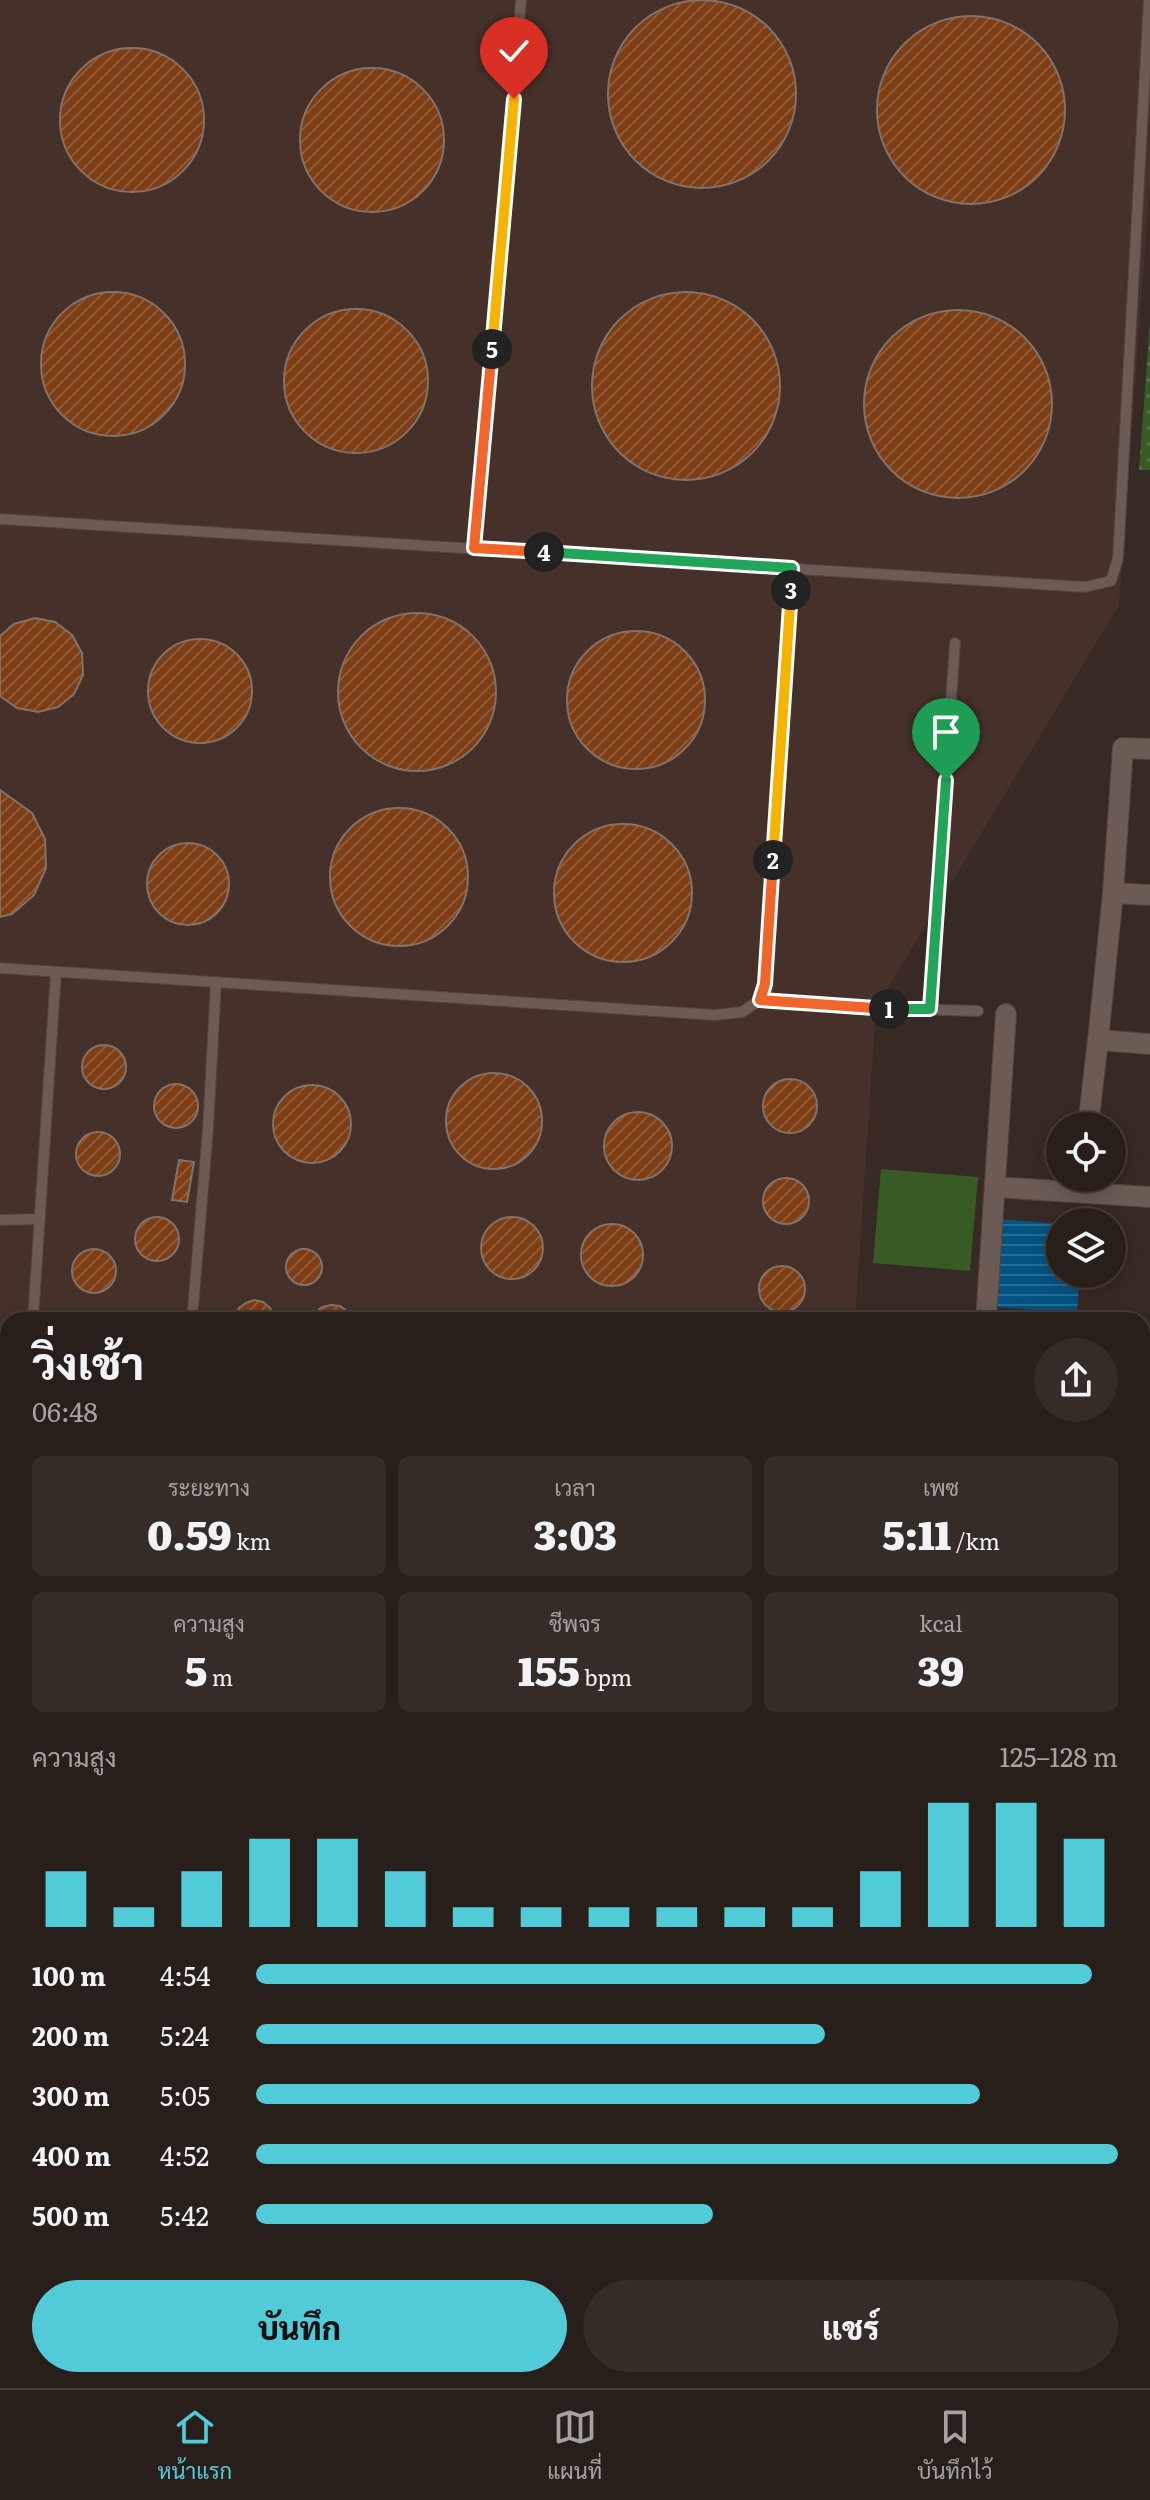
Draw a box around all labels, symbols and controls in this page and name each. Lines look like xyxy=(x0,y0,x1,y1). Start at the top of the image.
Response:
pin xyxy=(480,17,548,99)
icon: check xyxy=(492,29,536,73)
pin: 5 xyxy=(472,329,512,369)
text: 5 xyxy=(486,332,498,365)
pin: 4 xyxy=(524,532,564,572)
text: 4 xyxy=(537,535,551,568)
pin: 3 xyxy=(771,570,811,610)
text: 3 xyxy=(785,573,797,606)
pin xyxy=(912,698,980,780)
icon: arrive xyxy=(924,710,968,754)
pin: 2 xyxy=(753,840,793,880)
text: 2 xyxy=(767,843,779,876)
pin: 1 xyxy=(869,989,909,1029)
text: 1 xyxy=(884,992,894,1025)
map controls xyxy=(1046,1112,1126,1288)
button: locate xyxy=(1046,1112,1126,1192)
button: layers xyxy=(1046,1208,1126,1288)
text: วิ่งเช้า xyxy=(32,1328,144,1394)
button: share xyxy=(1034,1338,1118,1422)
text: 06:48 xyxy=(32,1391,98,1430)
text: ระยะทาง xyxy=(168,1470,250,1503)
text: เวลา xyxy=(554,1470,596,1503)
text: เพซ xyxy=(923,1470,959,1503)
text: 0.59 xyxy=(147,1503,232,1562)
text: 3:03 xyxy=(533,1503,617,1562)
text: 5:11 xyxy=(882,1503,951,1562)
text: km xyxy=(232,1524,271,1557)
text: /km xyxy=(951,1524,1000,1557)
text: ความสูง xyxy=(173,1606,245,1639)
text: ชีพจร xyxy=(549,1606,601,1639)
text: kcal xyxy=(919,1606,963,1639)
text: 5 xyxy=(185,1639,207,1698)
text: 155 xyxy=(518,1639,580,1698)
text: 39 xyxy=(918,1639,964,1698)
text: m xyxy=(207,1660,233,1693)
text: bpm xyxy=(580,1660,632,1693)
text: ความสูง xyxy=(32,1736,116,1775)
text: 125–128 m xyxy=(1000,1736,1118,1775)
text: 100 m xyxy=(32,1955,106,1994)
text: 4:54 xyxy=(160,1955,211,1994)
text: 200 m xyxy=(32,2015,109,2054)
text: 5:24 xyxy=(160,2015,209,2054)
text: 300 m xyxy=(32,2075,110,2114)
text: 5:05 xyxy=(160,2075,210,2114)
text: 400 m xyxy=(32,2135,111,2174)
text: 4:52 xyxy=(160,2135,209,2174)
text: 500 m xyxy=(32,2195,109,2234)
text: 5:42 xyxy=(160,2195,209,2234)
button: บันทึก xyxy=(32,2280,567,2372)
button: แชร์ xyxy=(583,2280,1118,2372)
tab: หน้าแรก xyxy=(158,2405,232,2486)
tab: แผนที่ xyxy=(547,2405,602,2486)
tab: บันทึกไว้ xyxy=(917,2405,992,2486)

